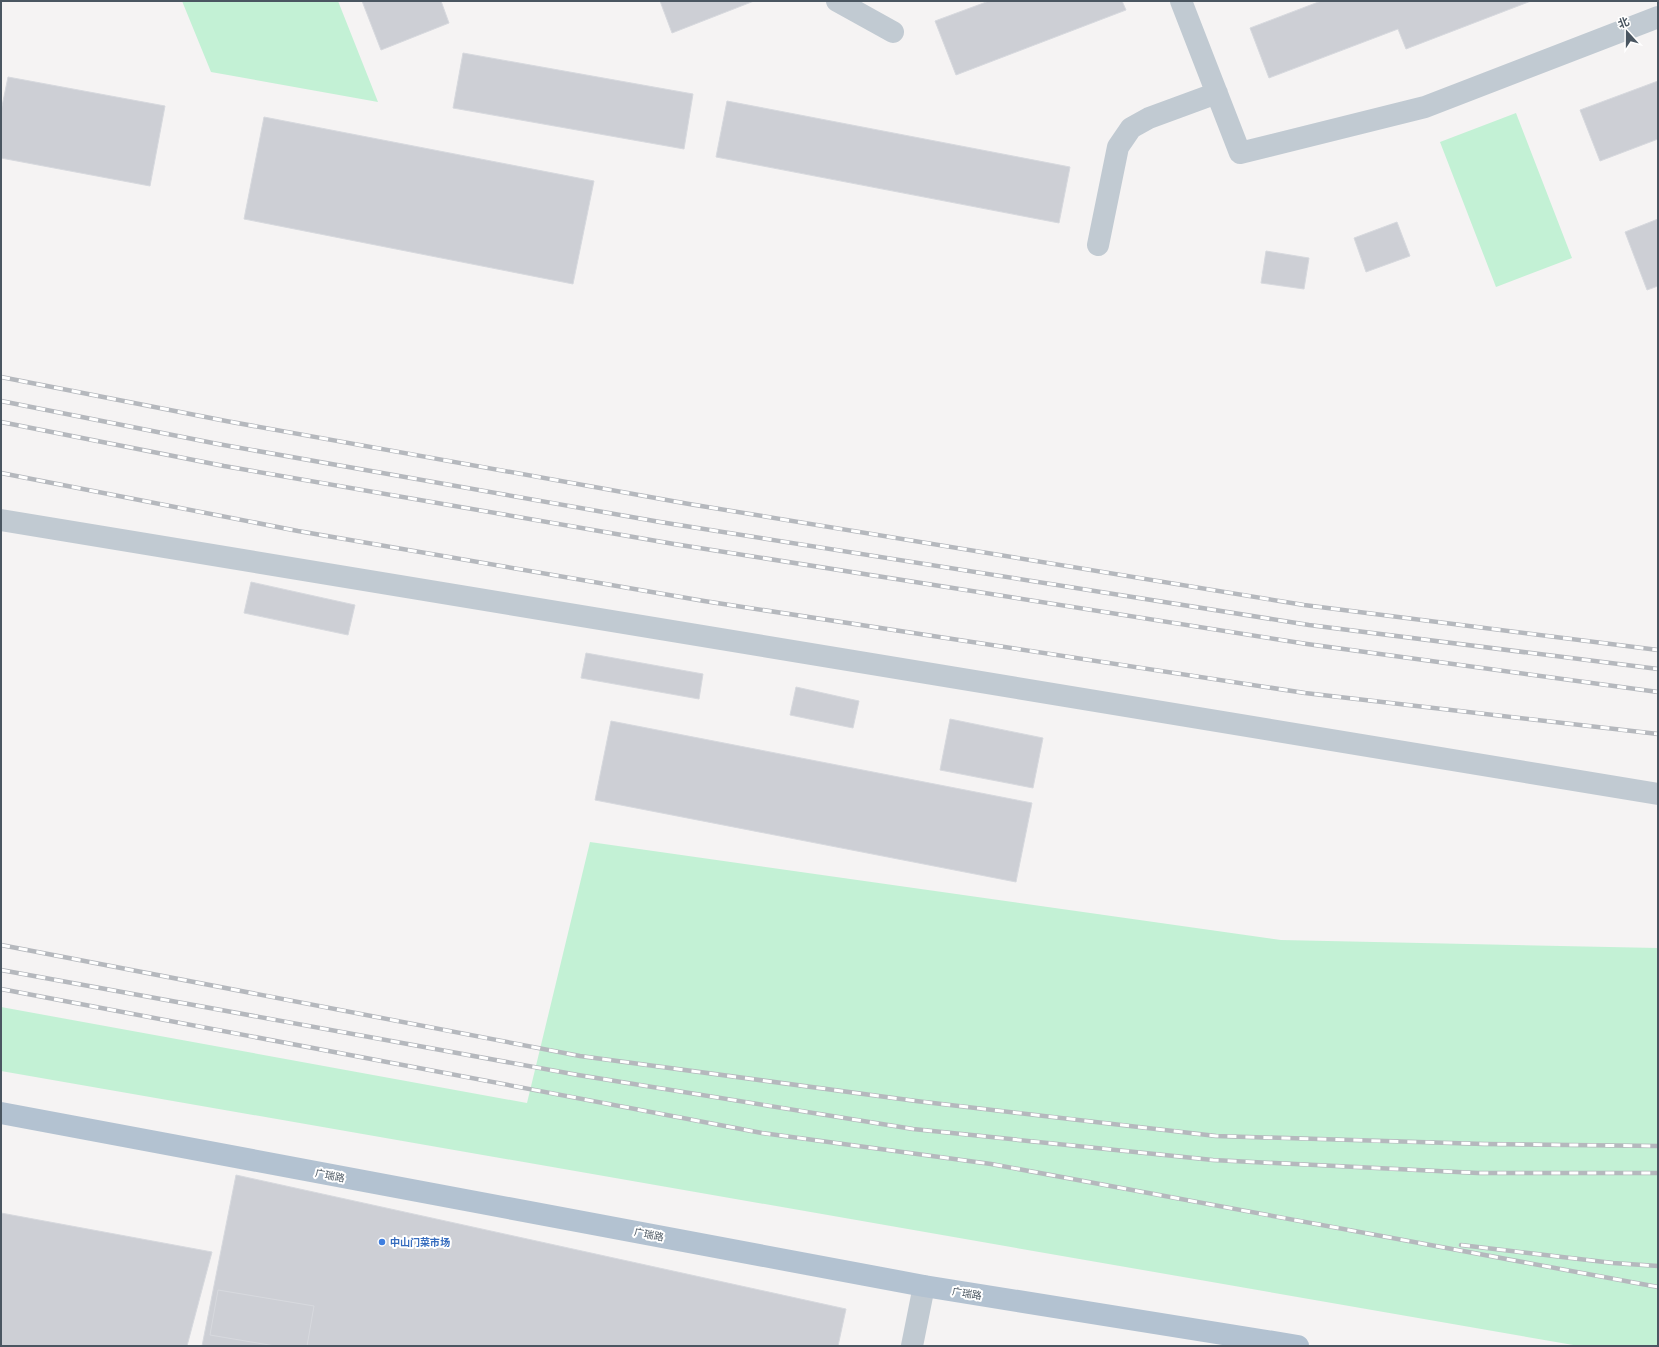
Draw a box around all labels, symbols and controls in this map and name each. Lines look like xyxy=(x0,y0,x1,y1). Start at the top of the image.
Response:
north arrow xyxy=(1607,12,1647,52)
text: 北 xyxy=(1616,14,1631,31)
street label: 广瑞路 xyxy=(314,1166,346,1185)
street label: 广瑞路 xyxy=(633,1225,665,1244)
place label: 中山门菜市场 xyxy=(390,1236,450,1249)
marker: 中山门菜市场 xyxy=(377,1237,387,1247)
street label: 广瑞路 xyxy=(951,1285,983,1302)

